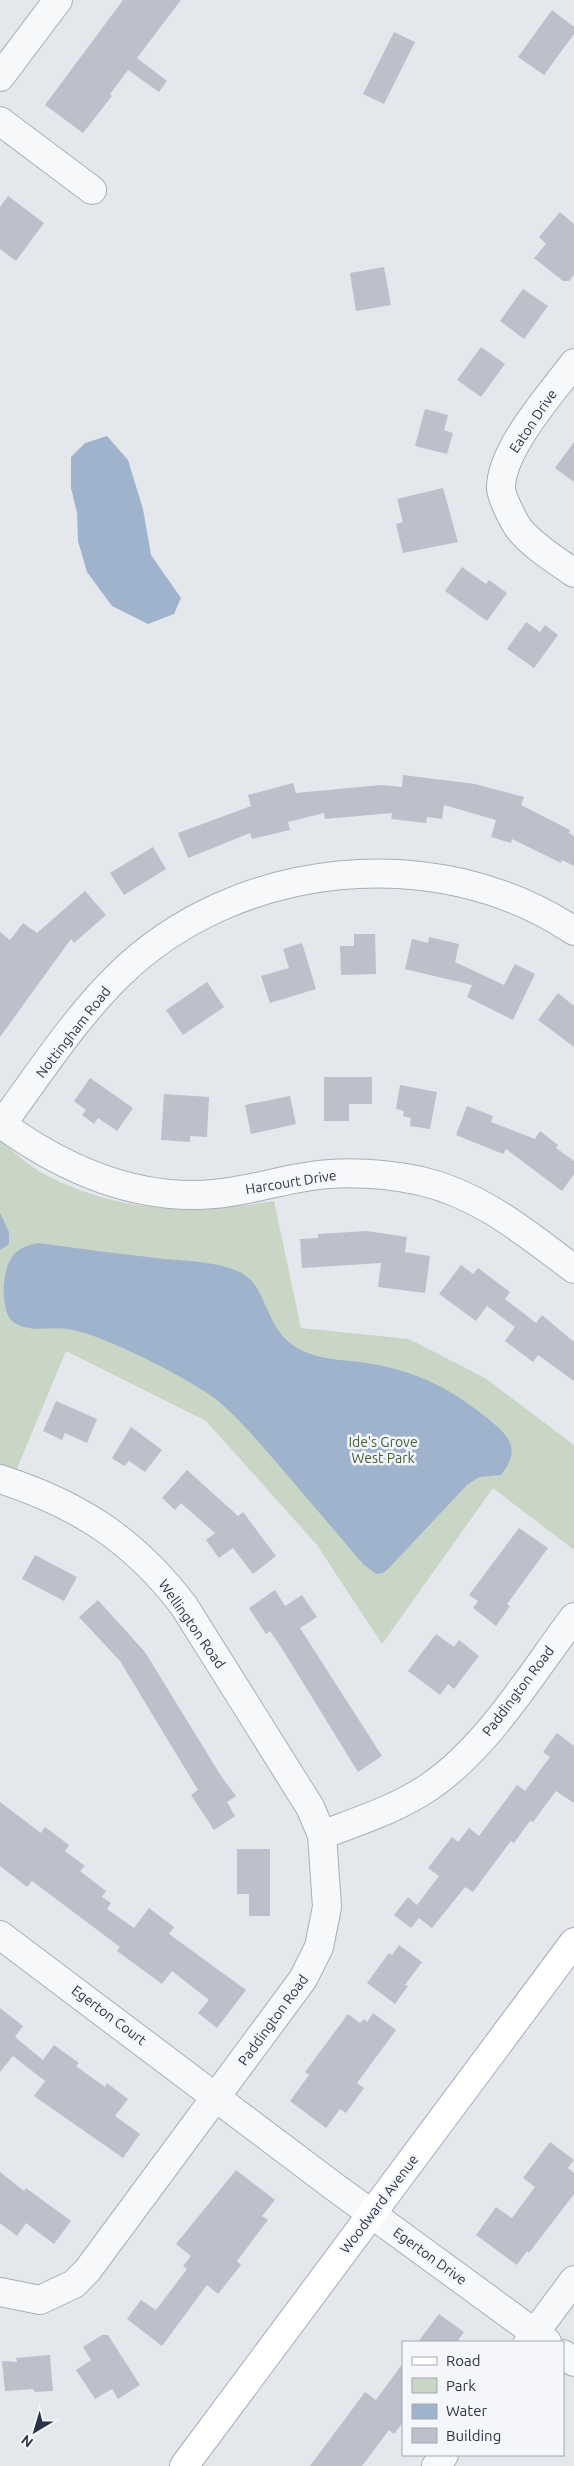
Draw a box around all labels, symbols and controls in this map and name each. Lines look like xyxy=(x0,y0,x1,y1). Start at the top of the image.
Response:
street label: Eaton Drive xyxy=(506,386,560,456)
street label: Nottingham Road xyxy=(32,983,114,1081)
street label: Harcourt Drive xyxy=(244,1167,338,1197)
park label: Ide's Grove West Park xyxy=(348,1434,418,1466)
street label: Wellington Road xyxy=(156,1577,228,1671)
street label: Paddington Road xyxy=(479,1643,557,1739)
street label: Paddington Road xyxy=(235,1971,311,2069)
street label: Egerton Court xyxy=(69,1982,150,2049)
street label: Woodward Avenue xyxy=(337,2152,421,2256)
street label: Egerton Drive xyxy=(390,2224,470,2288)
legend xyxy=(402,2341,564,2456)
text: Road xyxy=(446,2352,481,2369)
text: Park xyxy=(446,2377,476,2394)
text: Water xyxy=(446,2402,487,2419)
north arrow xyxy=(10,2406,60,2456)
text: Building xyxy=(446,2427,501,2444)
text: N xyxy=(18,2432,36,2451)

